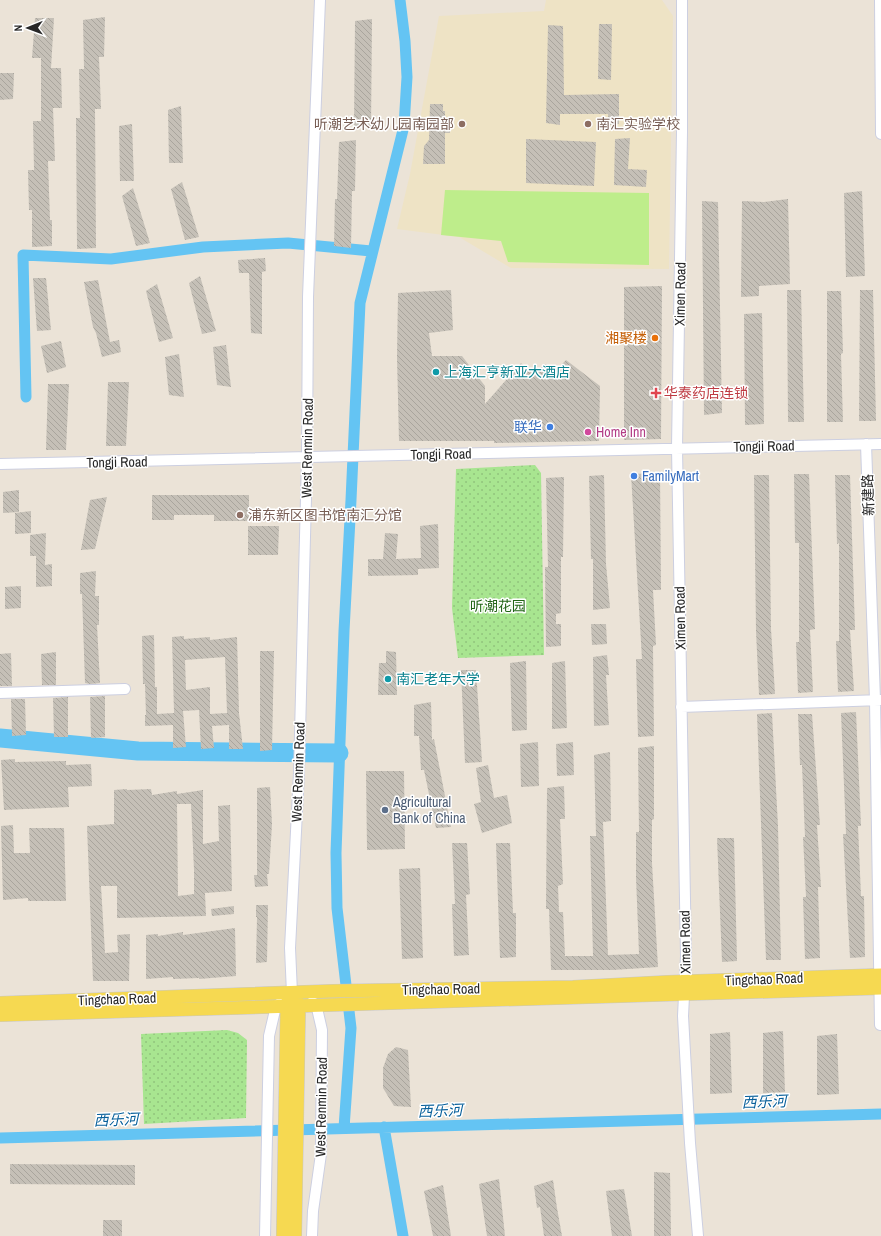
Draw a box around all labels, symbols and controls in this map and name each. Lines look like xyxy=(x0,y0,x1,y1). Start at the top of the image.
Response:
north arrow xyxy=(8,8,48,48)
text: N xyxy=(11,25,25,32)
place label: 听潮艺术幼儿园南园部 xyxy=(314,115,454,133)
place label: 南汇实验学校 xyxy=(596,115,680,133)
marker: 听潮艺术幼儿园南园部 xyxy=(457,119,467,129)
marker: 南汇实验学校 xyxy=(583,119,593,129)
street label: Ximen Road xyxy=(670,262,690,326)
place label: 湘聚楼 xyxy=(605,329,647,347)
marker: 湘聚楼 xyxy=(650,333,660,343)
place label: 上海汇亨新亚大酒店 xyxy=(444,363,570,381)
marker: 上海汇亨新亚大酒店 xyxy=(431,367,441,377)
place label: 华泰药店连锁 xyxy=(664,384,748,402)
marker: 华泰药店连锁 xyxy=(651,388,661,398)
street label: West Renmin Road xyxy=(297,398,317,498)
place label: 联华 xyxy=(514,418,542,436)
marker: 联华 xyxy=(545,422,555,432)
place label: Home Inn xyxy=(596,423,646,441)
marker: Home Inn xyxy=(583,427,593,437)
street label: Tongji Road xyxy=(733,436,795,456)
street label: Tongji Road xyxy=(410,444,472,464)
street label: Tongji Road xyxy=(86,452,148,472)
place label: FamilyMart xyxy=(642,467,699,485)
marker: FamilyMart xyxy=(629,471,639,481)
street label: 新建路 xyxy=(858,474,878,516)
place label: 浦东新区图书馆南汇分馆 xyxy=(248,506,402,524)
marker: 浦东新区图书馆南汇分馆 xyxy=(235,510,245,520)
street label: Ximen Road xyxy=(670,586,690,650)
park label: 听潮花园 xyxy=(470,597,526,615)
place label: 南汇老年大学 xyxy=(396,670,480,688)
marker: 南汇老年大学 xyxy=(383,674,393,684)
street label: West Renmin Road xyxy=(287,722,309,822)
place label: Agricultural Bank of China xyxy=(392,793,466,827)
marker: Agricultural Bank of China xyxy=(380,805,390,815)
street label: Ximen Road xyxy=(675,910,695,974)
street label: Tingchao Road xyxy=(725,969,803,989)
street label: Tingchao Road xyxy=(402,979,480,999)
street label: Tingchao Road xyxy=(78,989,156,1009)
street label: West Renmin Road xyxy=(311,1057,331,1157)
water label: 西乐河 xyxy=(741,1090,790,1113)
water label: 西乐河 xyxy=(417,1099,466,1122)
water label: 西乐河 xyxy=(93,1108,142,1131)

